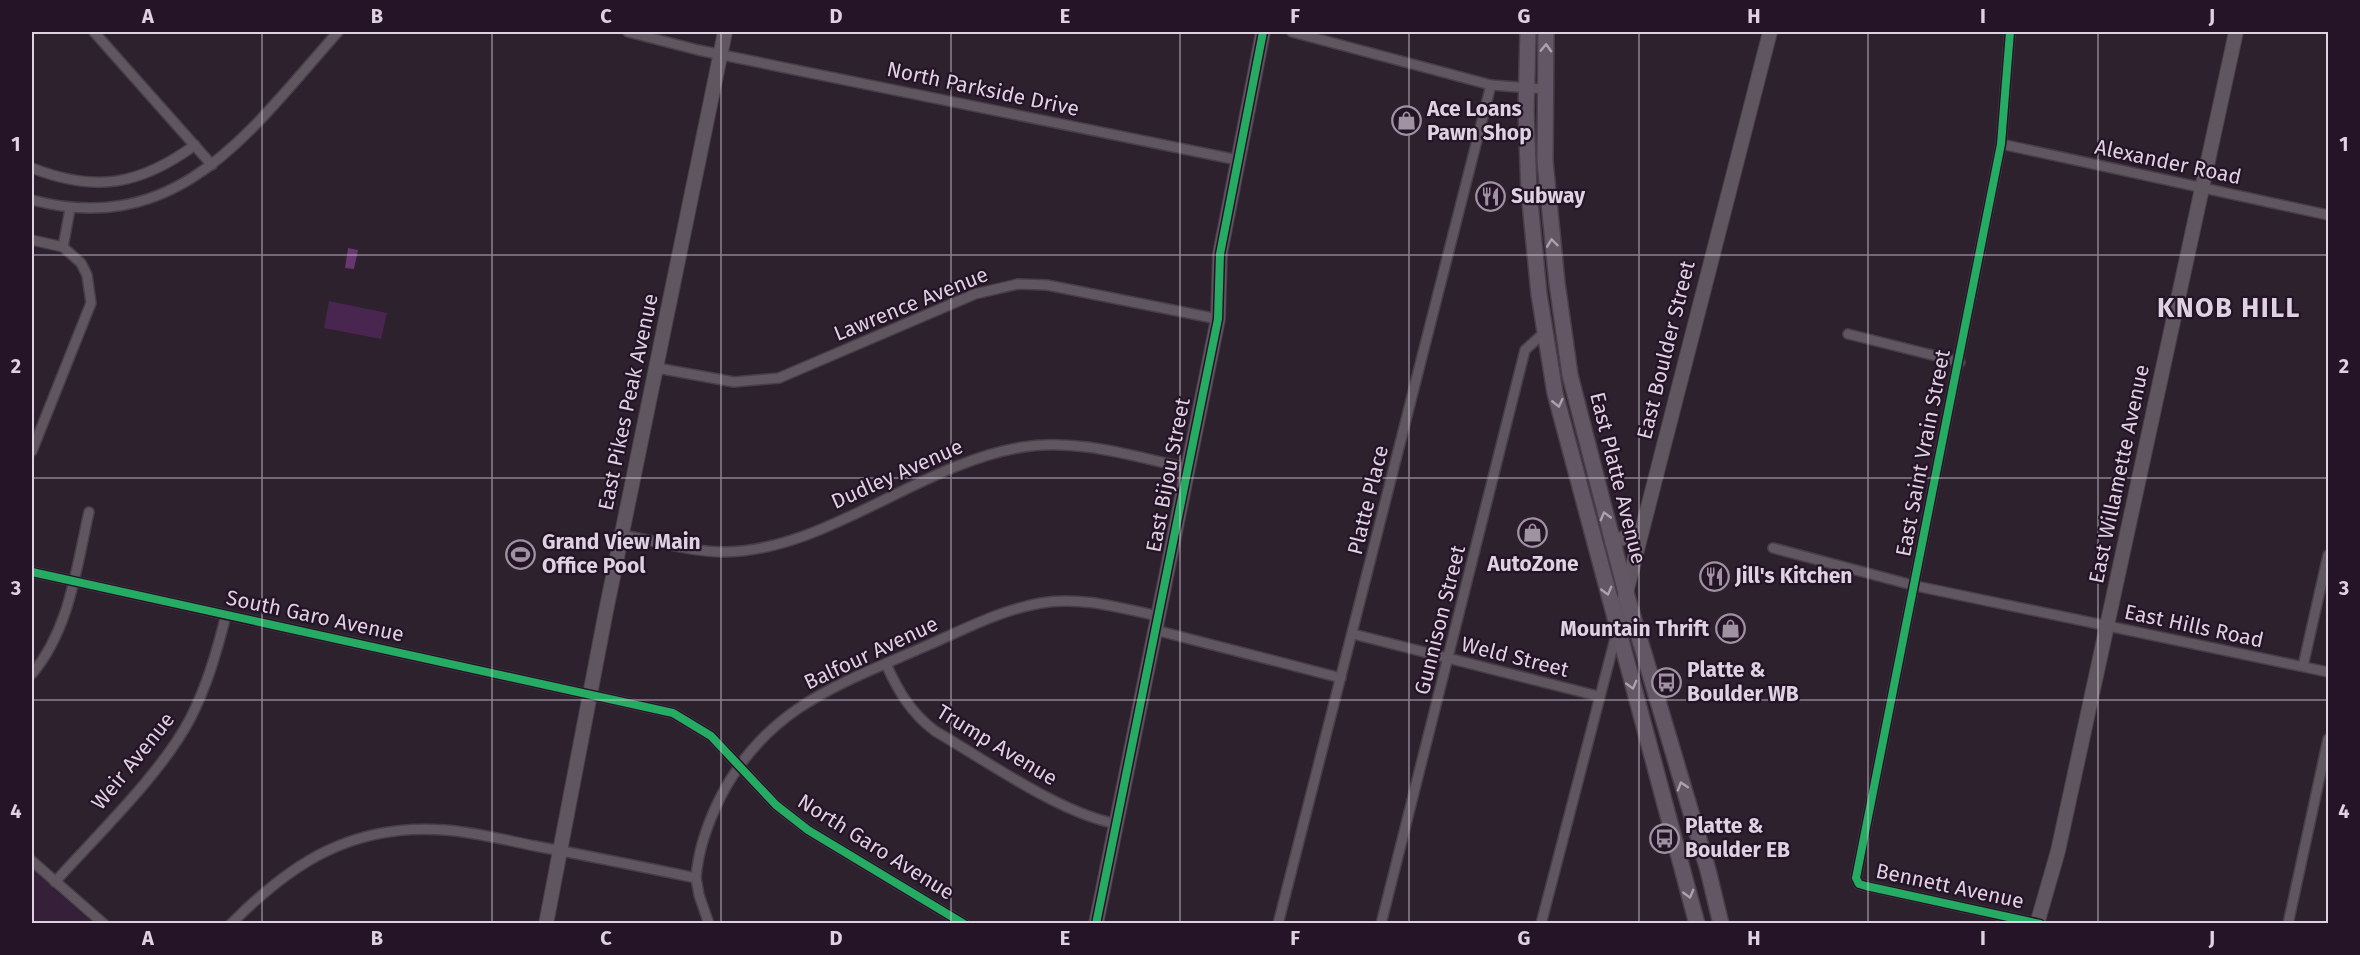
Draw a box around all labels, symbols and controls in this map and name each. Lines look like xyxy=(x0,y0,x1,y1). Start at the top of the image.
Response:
text: A xyxy=(141,4,155,28)
text: B xyxy=(371,4,383,28)
text: C xyxy=(600,4,612,28)
text: D xyxy=(829,4,843,28)
text: E xyxy=(1060,4,1070,28)
text: F xyxy=(1290,4,1300,28)
text: G xyxy=(1518,4,1530,28)
text: H xyxy=(1747,4,1761,28)
text: I xyxy=(1980,4,1986,28)
text: J xyxy=(2208,4,2215,28)
one-way arrow xyxy=(1539,43,1552,52)
street label: North Parkside Drive xyxy=(884,56,1082,122)
place label: Ace Loans Pawn Shop xyxy=(1426,96,1532,146)
shop icon: Ace Loans Pawn Shop xyxy=(1390,105,1422,137)
text: 1 xyxy=(11,132,21,156)
text: 1 xyxy=(2339,132,2349,156)
street label: Alexander Road xyxy=(2092,134,2244,190)
restaurant icon: Subway xyxy=(1474,180,1506,212)
place label: Subway xyxy=(1511,183,1585,209)
one-way arrow xyxy=(1546,238,1559,247)
street label: East Boulder Street xyxy=(1631,258,1701,442)
street label: Lawrence Avenue xyxy=(830,261,992,347)
street label: East Pikes Peak Avenue xyxy=(592,291,664,513)
district label: KNOB HILL xyxy=(2157,292,2301,324)
street label: East Saint Vrain Street xyxy=(1890,347,1956,559)
text: 2 xyxy=(11,354,21,378)
text: 2 xyxy=(2339,354,2349,378)
street label: East Willamette Avenue xyxy=(2083,362,2155,586)
street label: East Platte Avenue xyxy=(1584,389,1652,567)
street label: East Bijou Street xyxy=(1140,395,1196,554)
one-way arrow xyxy=(1550,398,1563,408)
street label: Dudley Avenue xyxy=(827,433,967,515)
street label: Platte Place xyxy=(1342,443,1394,557)
one-way arrow xyxy=(1600,511,1613,521)
shop icon: AutoZone xyxy=(1517,517,1549,549)
place label: Grand View Main Office Pool xyxy=(542,529,701,579)
sports icon: Grand View Main Office Pool xyxy=(505,538,537,570)
street label: Gunnison Street xyxy=(1409,542,1471,697)
place label: AutoZone xyxy=(1486,551,1579,577)
restaurant icon: Jill's Kitchen xyxy=(1698,560,1730,592)
place label: Jill's Kitchen xyxy=(1734,563,1852,589)
text: 3 xyxy=(10,576,21,600)
text: 3 xyxy=(2338,576,2349,600)
street label: South Garo Avenue xyxy=(224,584,406,648)
one-way arrow xyxy=(1600,586,1613,596)
street label: East Hills Road xyxy=(2122,599,2266,653)
street label: Balfour Avenue xyxy=(800,611,942,695)
shop icon: Mountain Thrift xyxy=(1714,613,1746,645)
place label: Mountain Thrift xyxy=(1560,616,1710,642)
street label: Weld Street xyxy=(1459,631,1572,683)
place label: Platte & Boulder WB xyxy=(1687,657,1799,707)
bus stop icon: Platte & Boulder WB xyxy=(1650,666,1682,698)
one-way arrow xyxy=(1625,680,1638,690)
street label: Trump Avenue xyxy=(932,699,1062,791)
street label: Weir Avenue xyxy=(86,707,180,815)
one-way arrow xyxy=(1677,781,1689,792)
street label: North Garo Avenue xyxy=(793,788,959,906)
text: 4 xyxy=(10,799,22,823)
text: 4 xyxy=(2338,799,2350,823)
place label: Platte & Boulder EB xyxy=(1685,813,1790,863)
bus stop icon: Platte & Boulder EB xyxy=(1648,822,1680,854)
street label: Bennett Avenue xyxy=(1874,858,2026,914)
one-way arrow xyxy=(1682,889,1695,899)
text: A xyxy=(141,926,155,950)
text: B xyxy=(371,926,383,950)
text: C xyxy=(600,926,612,950)
text: D xyxy=(829,926,843,950)
text: E xyxy=(1060,926,1070,950)
text: F xyxy=(1290,926,1300,950)
text: G xyxy=(1518,926,1530,950)
text: H xyxy=(1747,926,1761,950)
text: I xyxy=(1980,926,1986,950)
text: J xyxy=(2208,926,2215,950)

